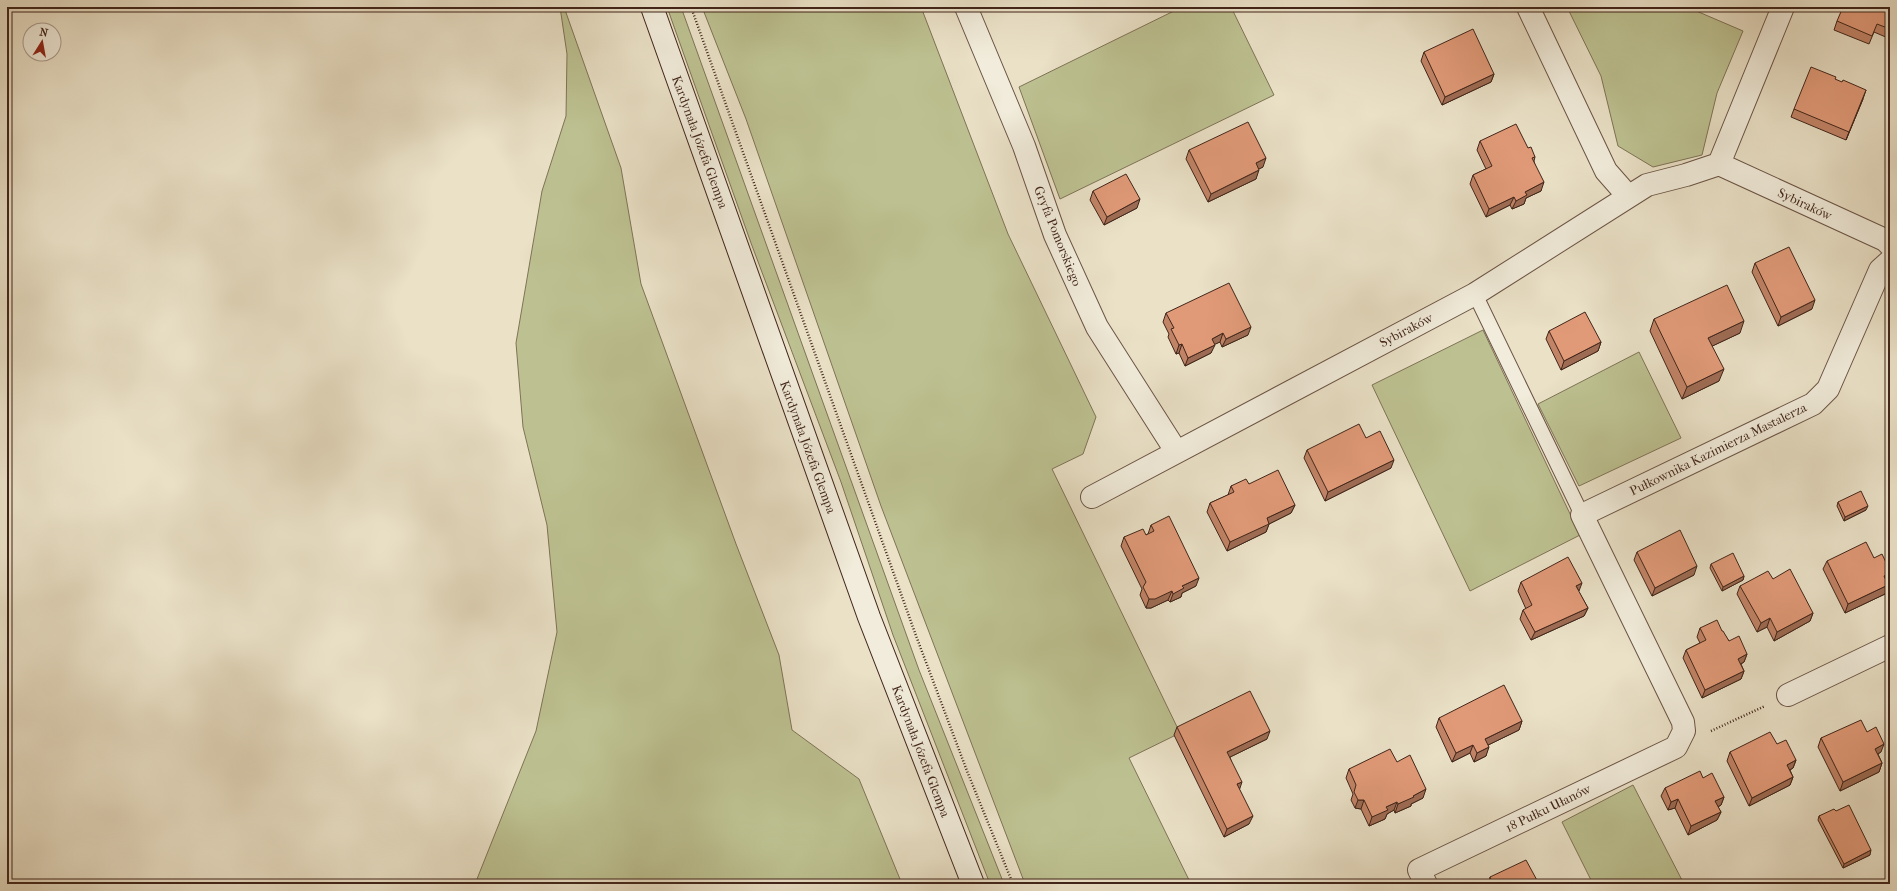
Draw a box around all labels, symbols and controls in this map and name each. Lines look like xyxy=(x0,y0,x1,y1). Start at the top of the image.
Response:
north arrow xyxy=(22,22,62,62)
text: N xyxy=(38,25,50,40)
street label: Kardynała Józefa Glempa xyxy=(669,74,731,211)
street label: Gryfa Pomorskiego xyxy=(1031,184,1085,289)
street label: Sybiraków xyxy=(1776,185,1835,223)
street label: Sybiraków xyxy=(1377,310,1435,350)
street label: Kardynała Józefa Glempa xyxy=(777,379,839,516)
street label: Pułkownika Kazimierza Mastalerza xyxy=(1627,399,1810,498)
street label: Kardynała Józefa Glempa xyxy=(889,683,953,820)
street label: 18 Pułku Ułanów xyxy=(1503,781,1593,835)

